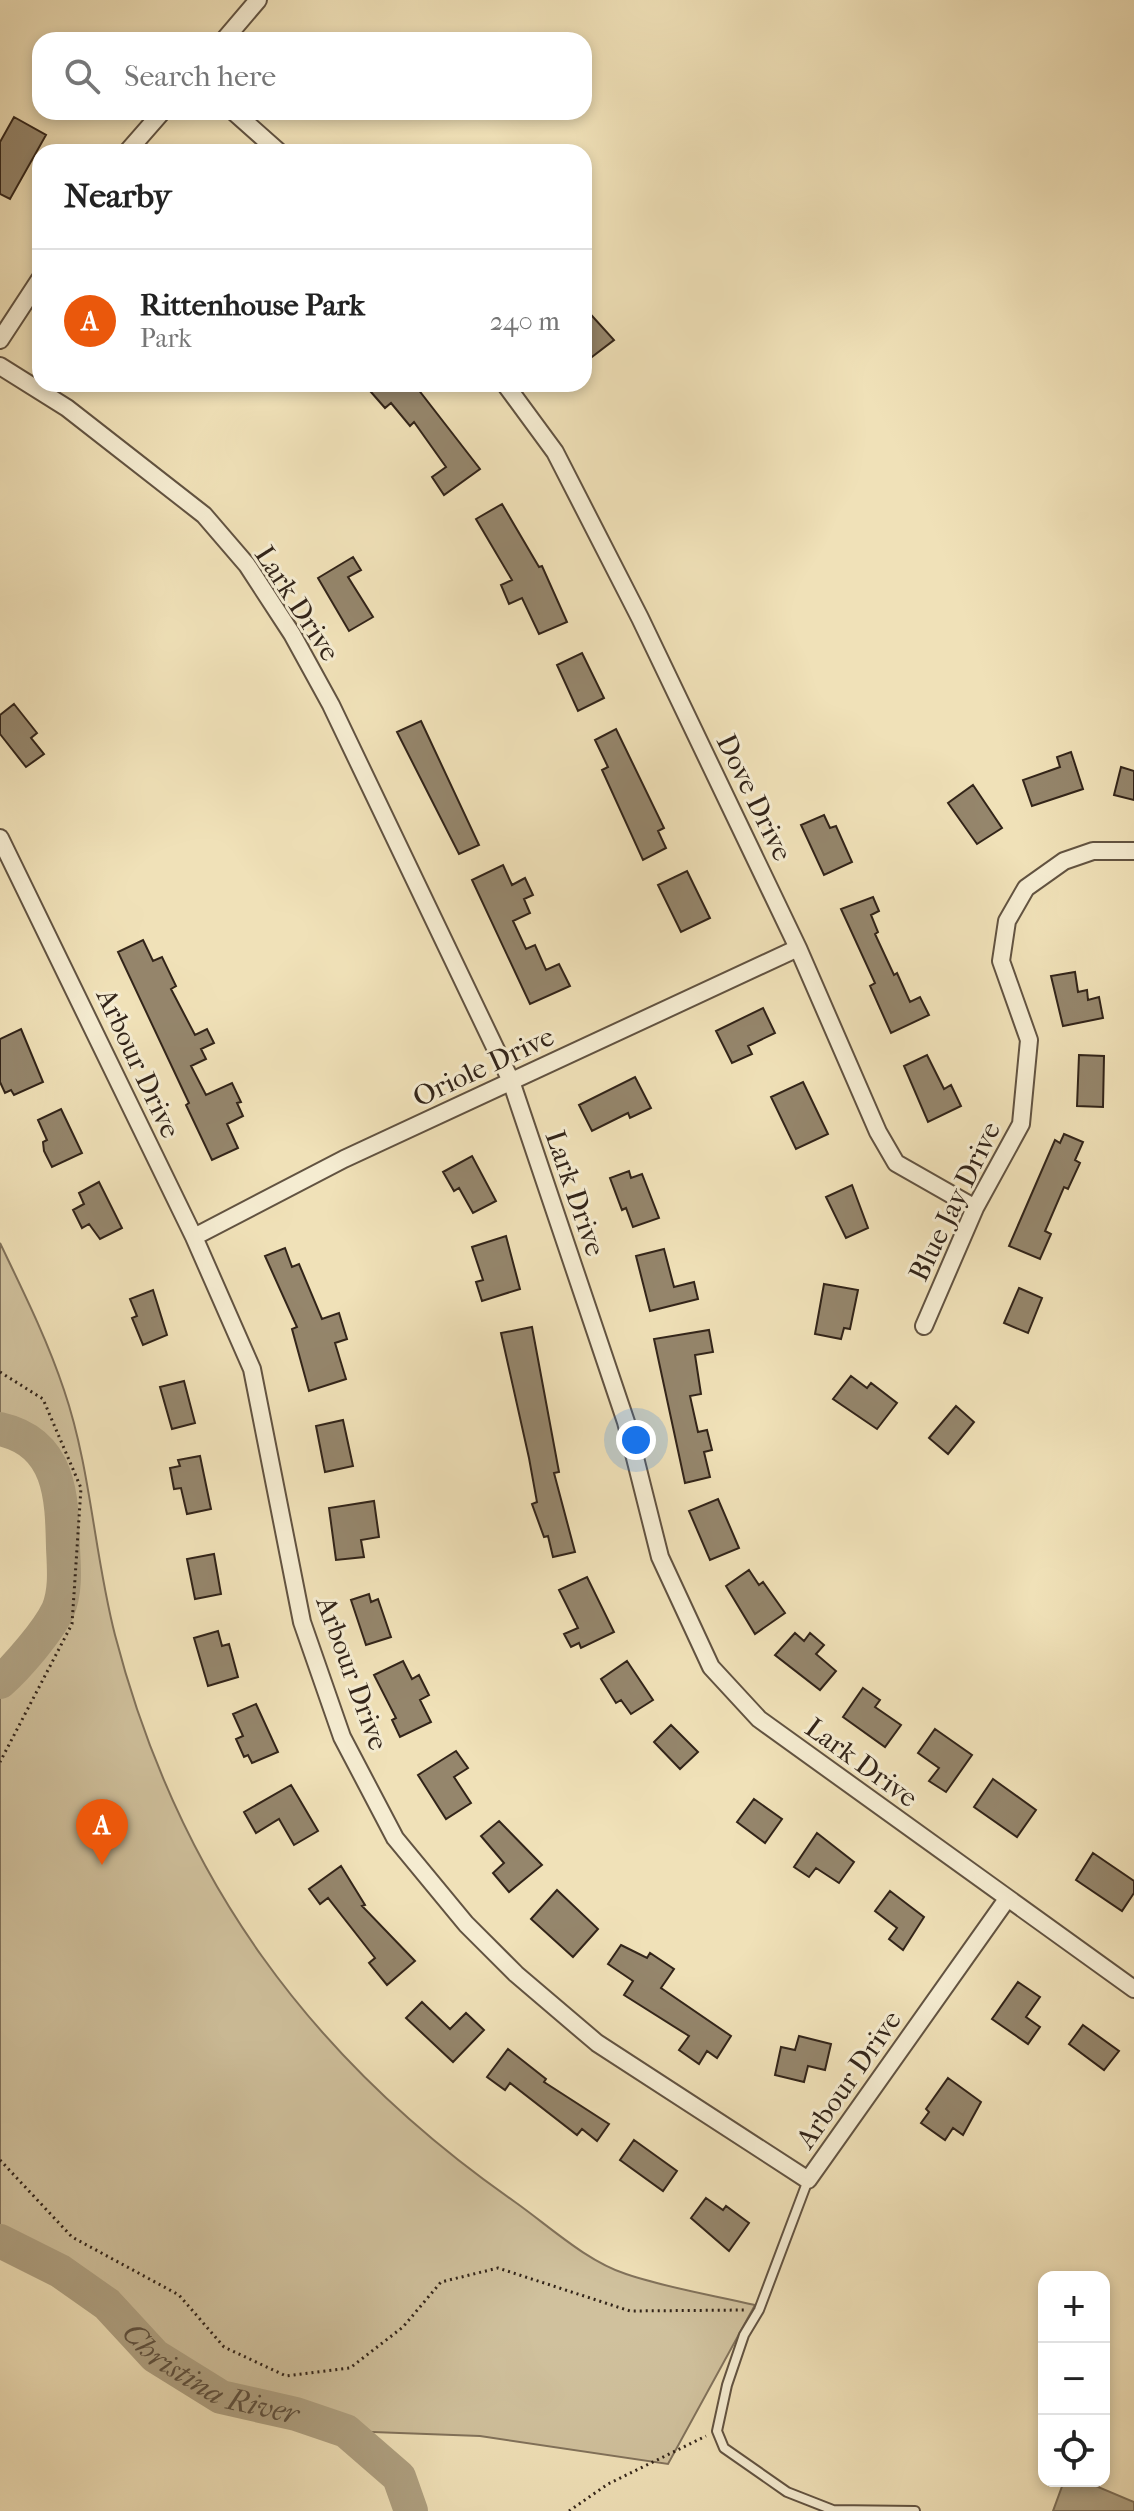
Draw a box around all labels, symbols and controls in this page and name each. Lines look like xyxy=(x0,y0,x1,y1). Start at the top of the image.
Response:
search box xyxy=(32,32,592,120)
icon: search xyxy=(60,54,104,98)
text: Search here xyxy=(124,59,276,94)
text: Nearby xyxy=(64,176,171,216)
text: Rittenhouse Park xyxy=(140,288,365,323)
text: A xyxy=(82,306,98,337)
text: 240 m xyxy=(490,306,560,337)
text: Park xyxy=(140,323,192,354)
street label: Lark Drive xyxy=(248,540,347,667)
street label: Dove Drive xyxy=(710,729,799,866)
street label: Arbour Drive xyxy=(89,982,188,1143)
street label: Oriole Drive xyxy=(407,1019,559,1114)
street label: Blue Jay Drive xyxy=(902,1116,1007,1286)
street label: Lark Drive xyxy=(539,1126,612,1260)
your location xyxy=(616,1420,656,1460)
street label: Arbour Drive xyxy=(309,1591,396,1755)
street label: Lark Drive xyxy=(799,1711,924,1814)
pin: A xyxy=(76,1799,128,1865)
street label: Arbour Drive xyxy=(788,2004,908,2155)
map controls xyxy=(1038,2271,1110,2487)
button: + xyxy=(1038,2271,1110,2343)
water label: Christina River xyxy=(115,2316,304,2433)
button: − xyxy=(1038,2343,1110,2415)
button: locate xyxy=(1038,2415,1110,2487)

